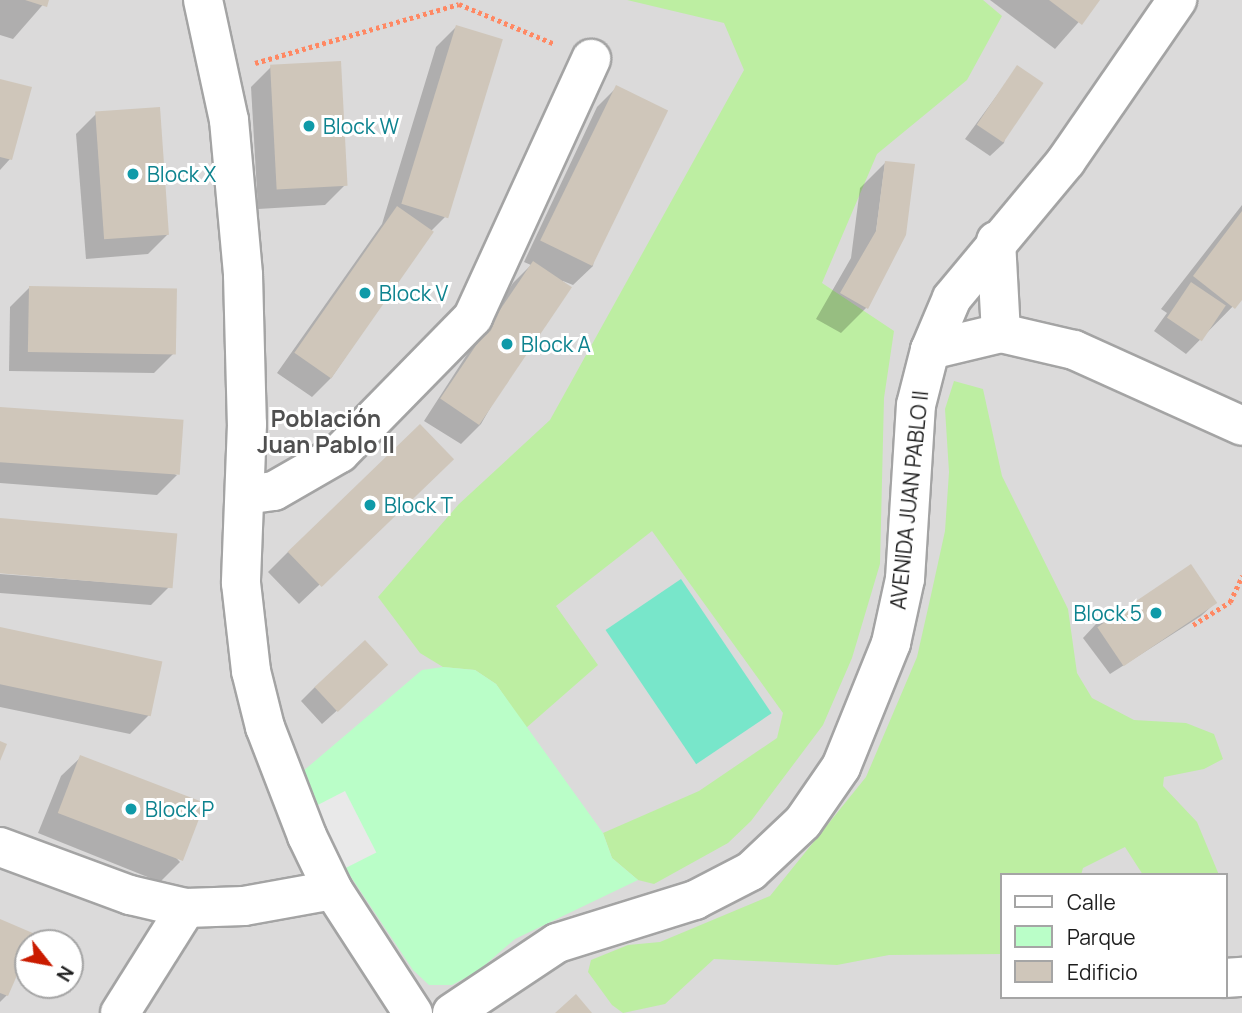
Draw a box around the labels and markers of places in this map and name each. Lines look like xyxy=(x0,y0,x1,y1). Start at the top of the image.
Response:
place label: Block W xyxy=(323,113,399,139)
marker: Block W xyxy=(301,118,317,134)
place label: Block X xyxy=(147,161,216,187)
marker: Block X xyxy=(125,166,141,182)
place label: Block V xyxy=(379,280,448,306)
marker: Block V xyxy=(357,285,373,301)
place label: Block A xyxy=(521,331,591,357)
marker: Block A xyxy=(499,336,515,352)
place label: Block T xyxy=(384,492,453,518)
marker: Block T xyxy=(362,497,378,513)
place label: Block 5 xyxy=(1073,600,1142,626)
marker: Block 5 xyxy=(1148,605,1164,621)
place label: Block P xyxy=(145,796,214,822)
marker: Block P xyxy=(123,801,139,817)

